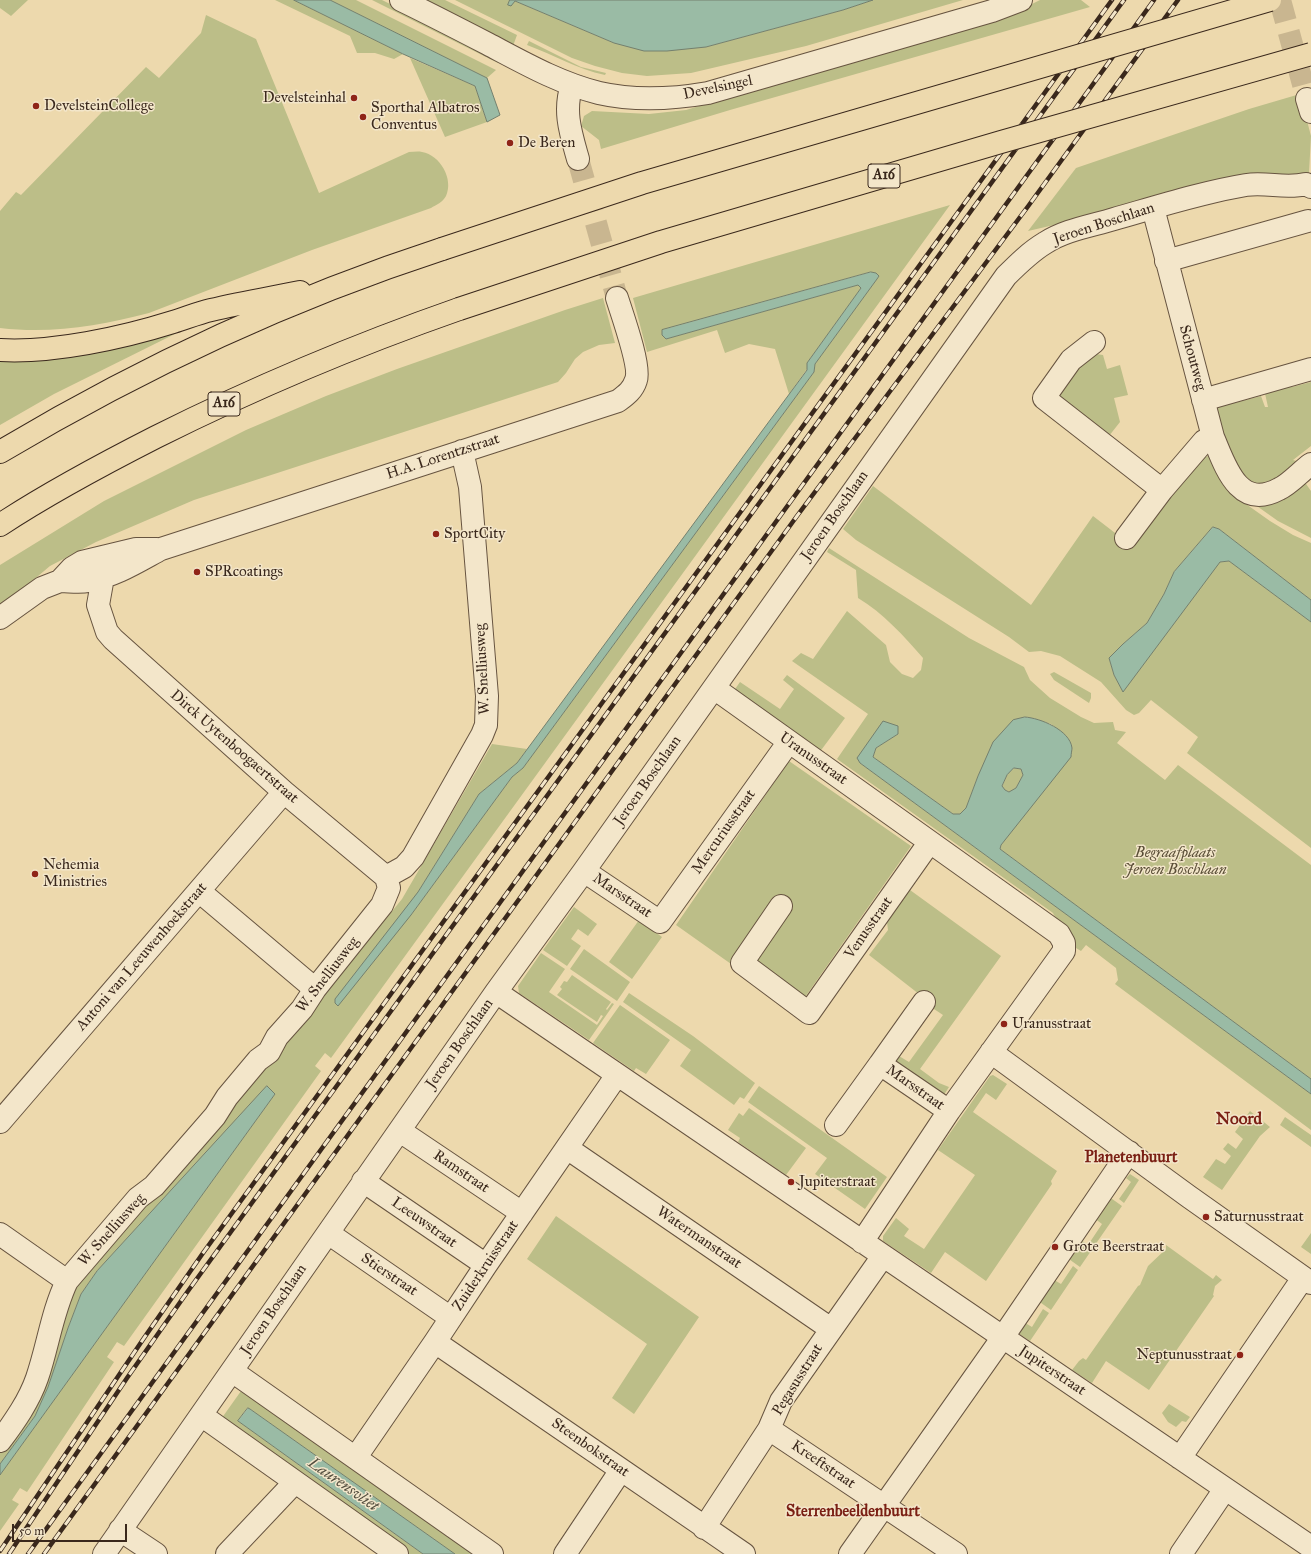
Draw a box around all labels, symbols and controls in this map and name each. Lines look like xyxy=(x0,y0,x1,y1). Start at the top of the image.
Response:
street label: Develsingel xyxy=(682,72,754,104)
place label: Develsteinhal xyxy=(263,89,346,107)
marker: Develsteinhal xyxy=(349,93,359,103)
place label: DevelsteinCollege xyxy=(44,97,154,115)
place label: Sporthal Albatros Conventus xyxy=(371,99,479,134)
marker: DevelsteinCollege xyxy=(31,101,41,111)
marker: Sporthal Albatros Conventus xyxy=(358,112,368,122)
place label: De Beren xyxy=(518,134,575,152)
marker: De Beren xyxy=(505,138,515,148)
road number: A16 xyxy=(868,164,900,188)
street label: Jeroen Boschlaan xyxy=(1051,199,1157,249)
street label: Schoutweg xyxy=(1175,323,1209,393)
road number: A16 xyxy=(208,392,240,416)
street label: H.A. Lorentzstraat xyxy=(384,430,502,484)
street label: Jeroen Boschlaan xyxy=(797,468,873,564)
place label: SportCity xyxy=(444,525,505,543)
marker: SportCity xyxy=(431,529,441,539)
place label: SPRcoatings xyxy=(205,563,283,581)
marker: SPRcoatings xyxy=(192,567,202,577)
street label: W. Snelliusweg xyxy=(472,623,494,715)
street label: Dirck Uytenboogaertstraat xyxy=(166,686,302,808)
street label: Uranusstraat xyxy=(775,729,851,789)
street label: Jeroen Boschlaan xyxy=(610,733,686,829)
street label: Mercuriusstraat xyxy=(688,786,760,878)
park label: Begraafplaats Jeroen Boschlaan xyxy=(1123,844,1227,879)
place label: Nehemia Ministries xyxy=(43,856,107,891)
marker: Nehemia Ministries xyxy=(30,869,40,879)
street label: Marsstraat xyxy=(589,870,655,922)
street label: Antoni van Leeuwenhoekstraat xyxy=(73,879,211,1035)
street label: Venusstraat xyxy=(841,894,897,962)
street label: W. Snelliusweg xyxy=(293,933,363,1017)
street label: Jeroen Boschlaan xyxy=(422,996,498,1092)
place label: Uranusstraat xyxy=(1012,1015,1091,1033)
marker: Uranusstraat xyxy=(999,1019,1009,1029)
street label: Marsstraat xyxy=(882,1061,948,1115)
district label: Noord xyxy=(1216,1110,1262,1130)
street label: Ramstraat xyxy=(429,1147,493,1197)
district label: Planetenbuurt xyxy=(1085,1148,1177,1168)
place label: Jupiterstraat xyxy=(799,1173,876,1191)
marker: Jupiterstraat xyxy=(786,1177,796,1187)
street label: W. Snelliusweg xyxy=(75,1190,149,1270)
street label: Leeuwstraat xyxy=(388,1194,460,1252)
street label: Watermanstraat xyxy=(653,1203,745,1273)
place label: Saturnusstraat xyxy=(1214,1208,1304,1226)
marker: Saturnusstraat xyxy=(1201,1212,1211,1222)
street label: Zuiderkruisstraat xyxy=(449,1217,523,1315)
place label: Grote Beerstraat xyxy=(1063,1238,1164,1256)
marker: Grote Beerstraat xyxy=(1050,1242,1060,1252)
street label: Stierstraat xyxy=(357,1250,421,1300)
street label: Jeroen Boschlaan xyxy=(237,1261,311,1359)
street label: Pegasusstraat xyxy=(769,1341,827,1419)
street label: Jupiterstraat xyxy=(1015,1342,1089,1400)
place label: Neptunusstraat xyxy=(1137,1346,1232,1364)
marker: Neptunusstraat xyxy=(1235,1350,1245,1360)
street label: Steenbokstraat xyxy=(548,1415,632,1481)
street label: Kreeftstraat xyxy=(788,1437,858,1493)
water label: Laurensvliet xyxy=(304,1454,382,1516)
district label: Sterrenbeeldenbuurt xyxy=(786,1502,920,1522)
scale bar xyxy=(14,1516,129,1542)
text: 50 m xyxy=(19,1524,44,1538)

